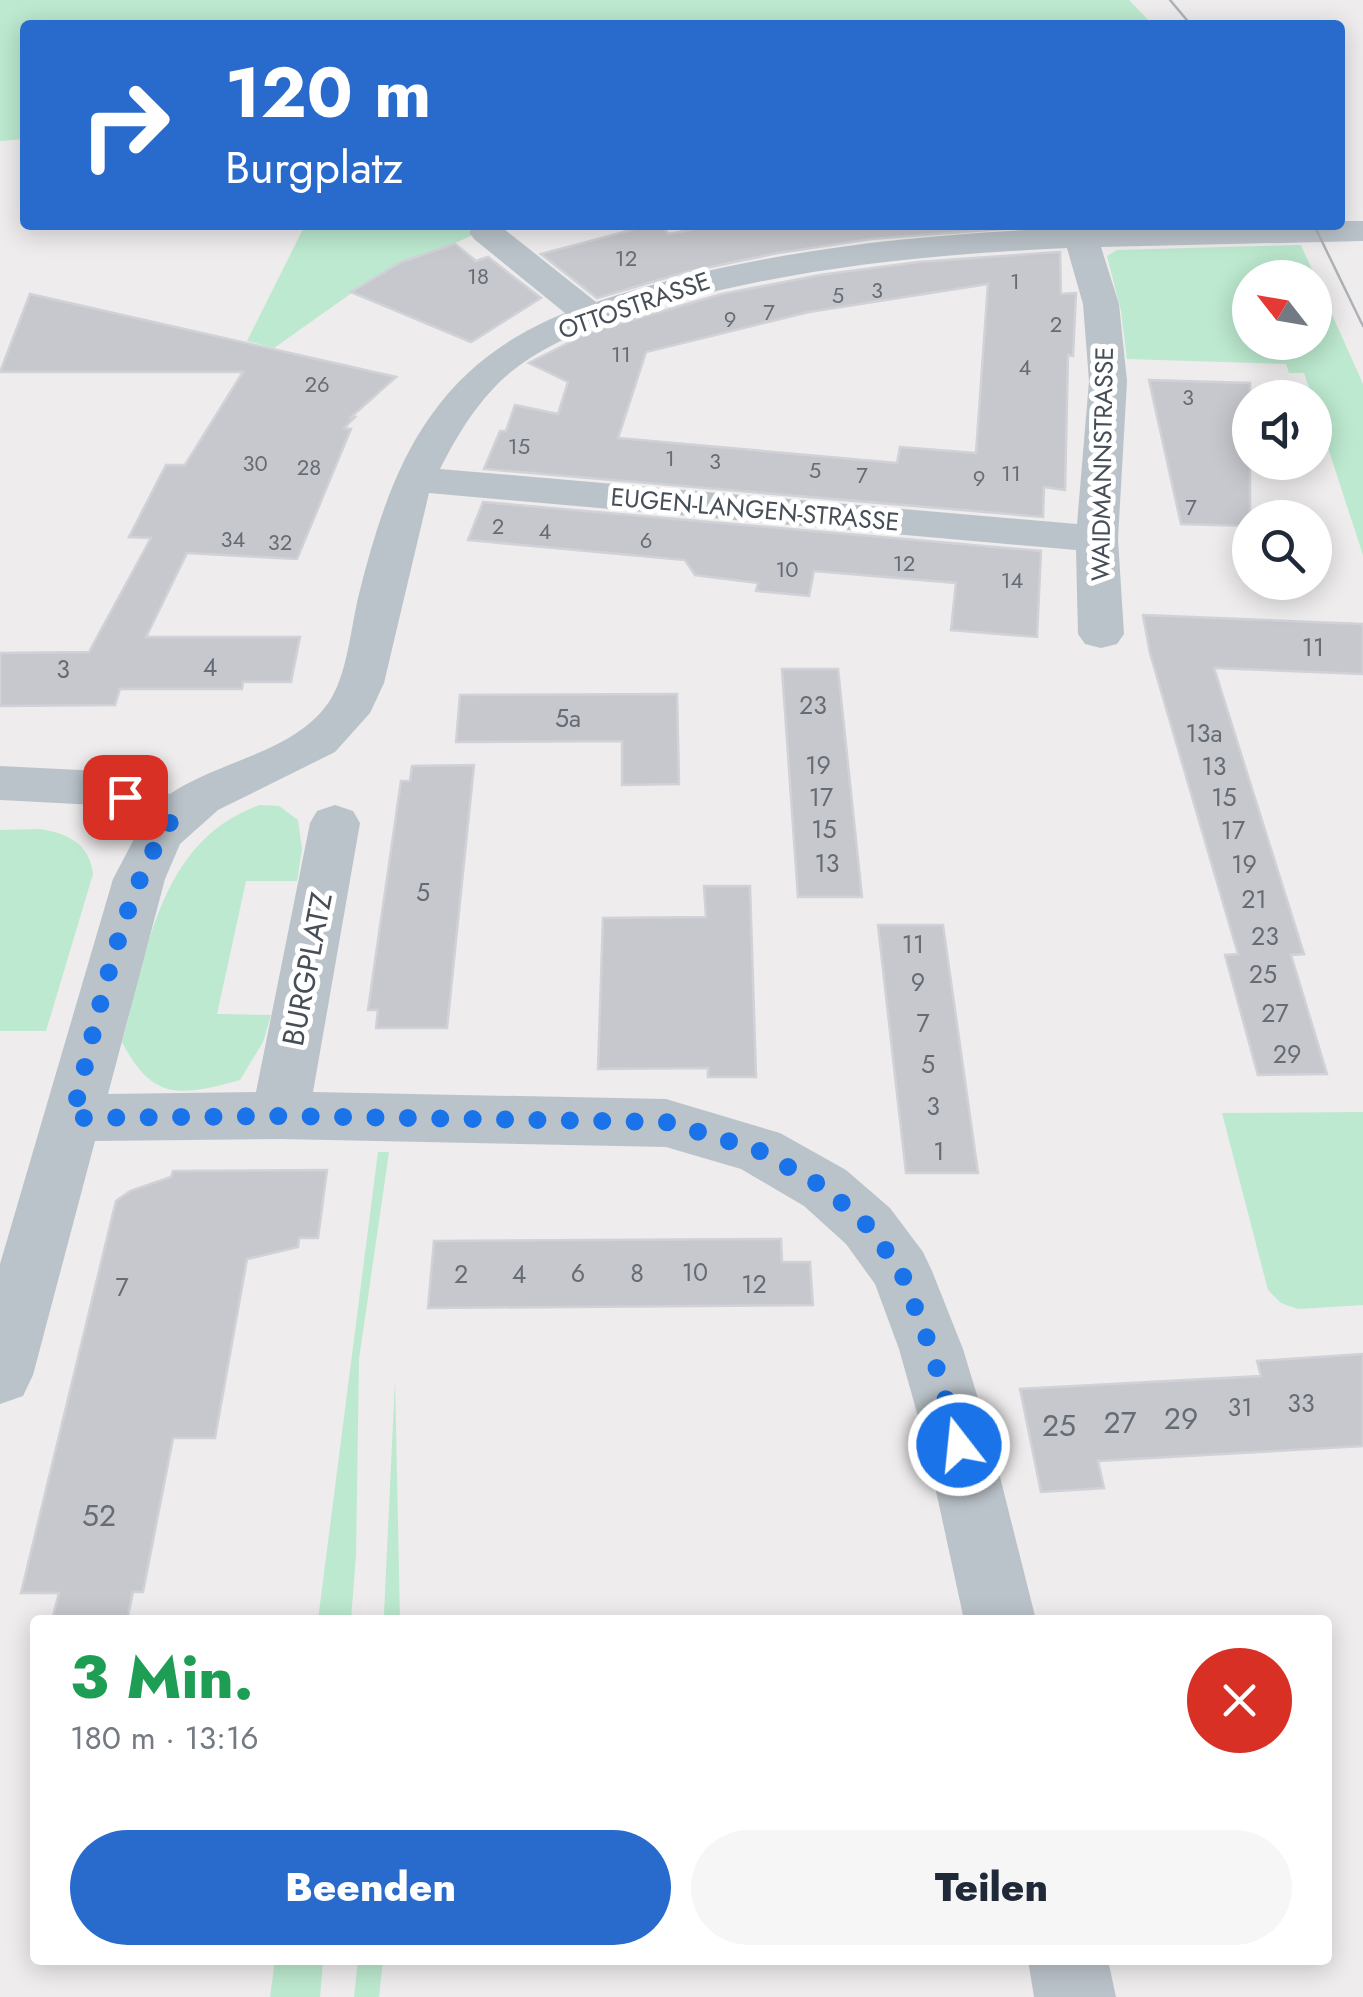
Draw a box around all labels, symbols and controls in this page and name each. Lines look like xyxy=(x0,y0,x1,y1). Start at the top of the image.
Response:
text: 120 m xyxy=(225,42,431,143)
icon: right xyxy=(60,60,190,190)
text: Burgplatz xyxy=(225,135,403,200)
house number: 12 xyxy=(615,242,637,274)
house number: 18 xyxy=(467,260,489,292)
north arrow xyxy=(1232,260,1332,360)
map controls xyxy=(1232,260,1332,600)
street label: OTTOSTRASSE xyxy=(553,262,715,348)
house number: 1 xyxy=(1010,265,1020,297)
house number: 3 xyxy=(871,274,883,306)
house number: 5 xyxy=(832,279,844,311)
house number: 7 xyxy=(763,296,775,328)
house number: 9 xyxy=(724,303,736,335)
house number: 2 xyxy=(1050,308,1062,340)
house number: 11 xyxy=(611,338,631,370)
street label: WAIDMANNSTRASSE xyxy=(1082,347,1122,581)
house number: 4 xyxy=(1019,351,1032,383)
house number: 26 xyxy=(304,368,330,400)
button: sound xyxy=(1232,380,1332,480)
house number: 3 xyxy=(1182,381,1194,413)
house number: 15 xyxy=(508,430,530,462)
house number: 1 xyxy=(665,442,675,474)
house number: 3 xyxy=(709,445,721,477)
house number: 30 xyxy=(242,447,268,479)
house number: 28 xyxy=(297,451,321,483)
house number: 5 xyxy=(809,454,821,486)
house number: 11 xyxy=(1001,457,1021,489)
house number: 7 xyxy=(856,459,868,491)
house number: 9 xyxy=(973,462,985,494)
street label: EUGEN-LANGEN-STRASSE xyxy=(609,478,901,540)
house number: 7 xyxy=(1185,491,1197,523)
button: search xyxy=(1232,500,1332,600)
house number: 2 xyxy=(492,510,504,542)
house number: 4 xyxy=(539,515,552,547)
house number: 34 xyxy=(221,523,246,555)
house number: 6 xyxy=(640,524,652,556)
house number: 32 xyxy=(268,526,292,558)
house number: 12 xyxy=(893,547,915,579)
house number: 10 xyxy=(775,553,799,585)
house number: 14 xyxy=(1001,564,1024,596)
house number: 11 xyxy=(1302,629,1324,665)
house number: 4 xyxy=(203,649,217,685)
house number: 3 xyxy=(56,651,70,687)
house number: 23 xyxy=(799,687,827,723)
house number: 5a xyxy=(555,700,581,736)
house number: 13a xyxy=(1186,715,1222,751)
house number: 19 xyxy=(805,747,831,783)
house number: 13 xyxy=(1202,748,1226,784)
pin xyxy=(83,755,168,840)
icon: arrive xyxy=(98,770,153,825)
house number: 17 xyxy=(809,779,833,815)
house number: 15 xyxy=(1211,779,1237,815)
house number: 15 xyxy=(811,811,837,847)
house number: 17 xyxy=(1221,812,1245,848)
house number: 13 xyxy=(815,845,839,881)
house number: 19 xyxy=(1231,846,1257,882)
house number: 5 xyxy=(416,874,430,910)
house number: 21 xyxy=(1241,881,1267,917)
street label: BURGPLATZ xyxy=(271,889,343,1049)
house number: 23 xyxy=(1251,918,1279,954)
house number: 11 xyxy=(902,926,924,962)
house number: 25 xyxy=(1249,956,1277,992)
house number: 9 xyxy=(911,964,925,1000)
house number: 27 xyxy=(1261,995,1289,1031)
house number: 7 xyxy=(916,1005,930,1041)
house number: 29 xyxy=(1273,1036,1301,1072)
house number: 5 xyxy=(921,1046,935,1082)
house number: 3 xyxy=(926,1088,940,1124)
house number: 1 xyxy=(933,1133,945,1169)
house number: 10 xyxy=(682,1254,708,1290)
house number: 6 xyxy=(571,1255,585,1291)
house number: 8 xyxy=(630,1255,644,1291)
house number: 2 xyxy=(454,1256,468,1292)
house number: 4 xyxy=(512,1256,526,1292)
house number: 12 xyxy=(741,1266,767,1302)
house number: 7 xyxy=(115,1269,129,1305)
house number: 33 xyxy=(1287,1385,1315,1421)
house number: 31 xyxy=(1228,1389,1252,1425)
position arrow xyxy=(907,1393,1011,1497)
house number: 29 xyxy=(1164,1397,1198,1440)
house number: 27 xyxy=(1104,1401,1137,1444)
house number: 25 xyxy=(1042,1404,1076,1447)
house number: 52 xyxy=(82,1494,116,1537)
text: 3 Min. xyxy=(70,1634,253,1721)
button: close xyxy=(1187,1648,1292,1753)
text: 180 m · 13:16 xyxy=(70,1715,259,1761)
button: Beenden xyxy=(70,1830,671,1945)
button: Teilen xyxy=(691,1830,1292,1945)

